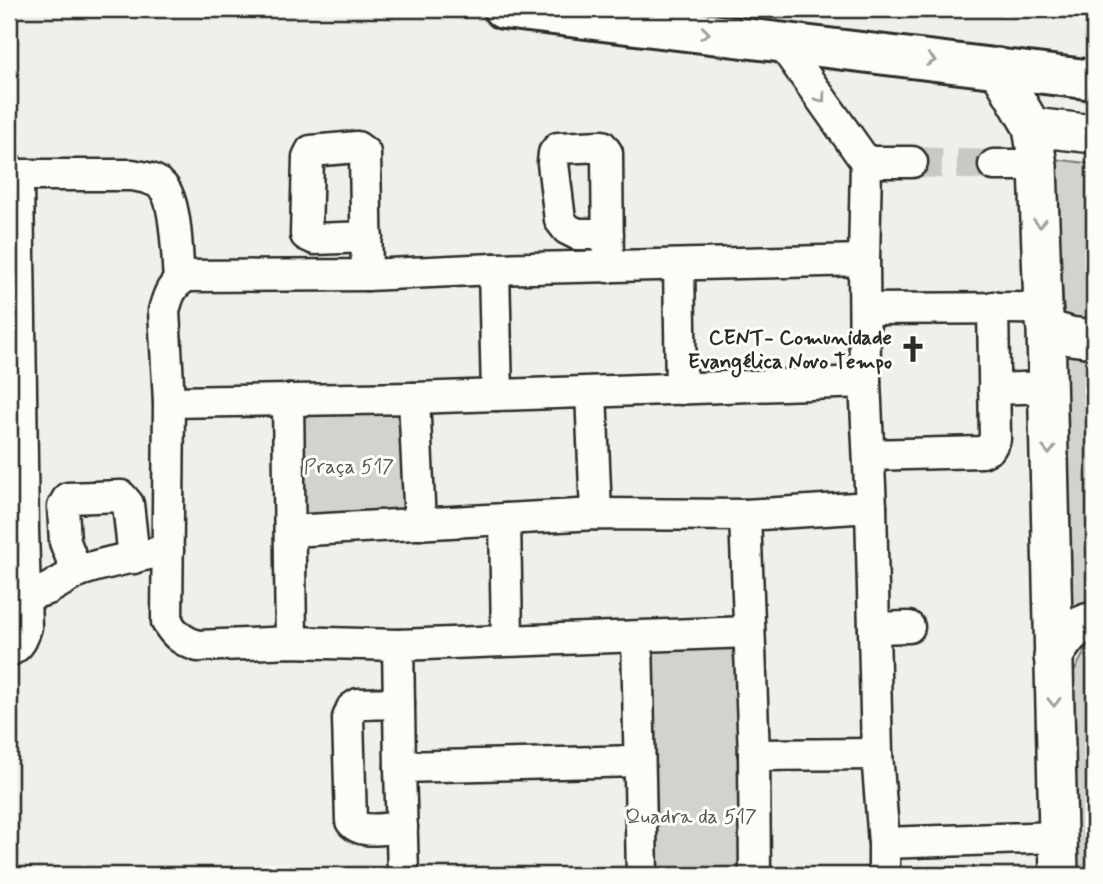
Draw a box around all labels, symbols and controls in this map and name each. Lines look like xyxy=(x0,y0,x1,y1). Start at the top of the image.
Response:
one-way arrow xyxy=(700,26,711,41)
one-way arrow xyxy=(926,52,937,67)
one-way arrow xyxy=(812,90,825,103)
one-way arrow xyxy=(1032,218,1048,229)
place label: CENT- Comunidade Evangélica Novo Tempo xyxy=(688,324,892,378)
church icon: CENT- Comunidade Evangélica Novo Tempo xyxy=(898,334,928,364)
one-way arrow xyxy=(1041,445,1056,456)
park label: Praça 517 xyxy=(304,453,394,481)
one-way arrow xyxy=(1046,697,1062,708)
park label: Quadra da 517 xyxy=(625,803,757,831)

